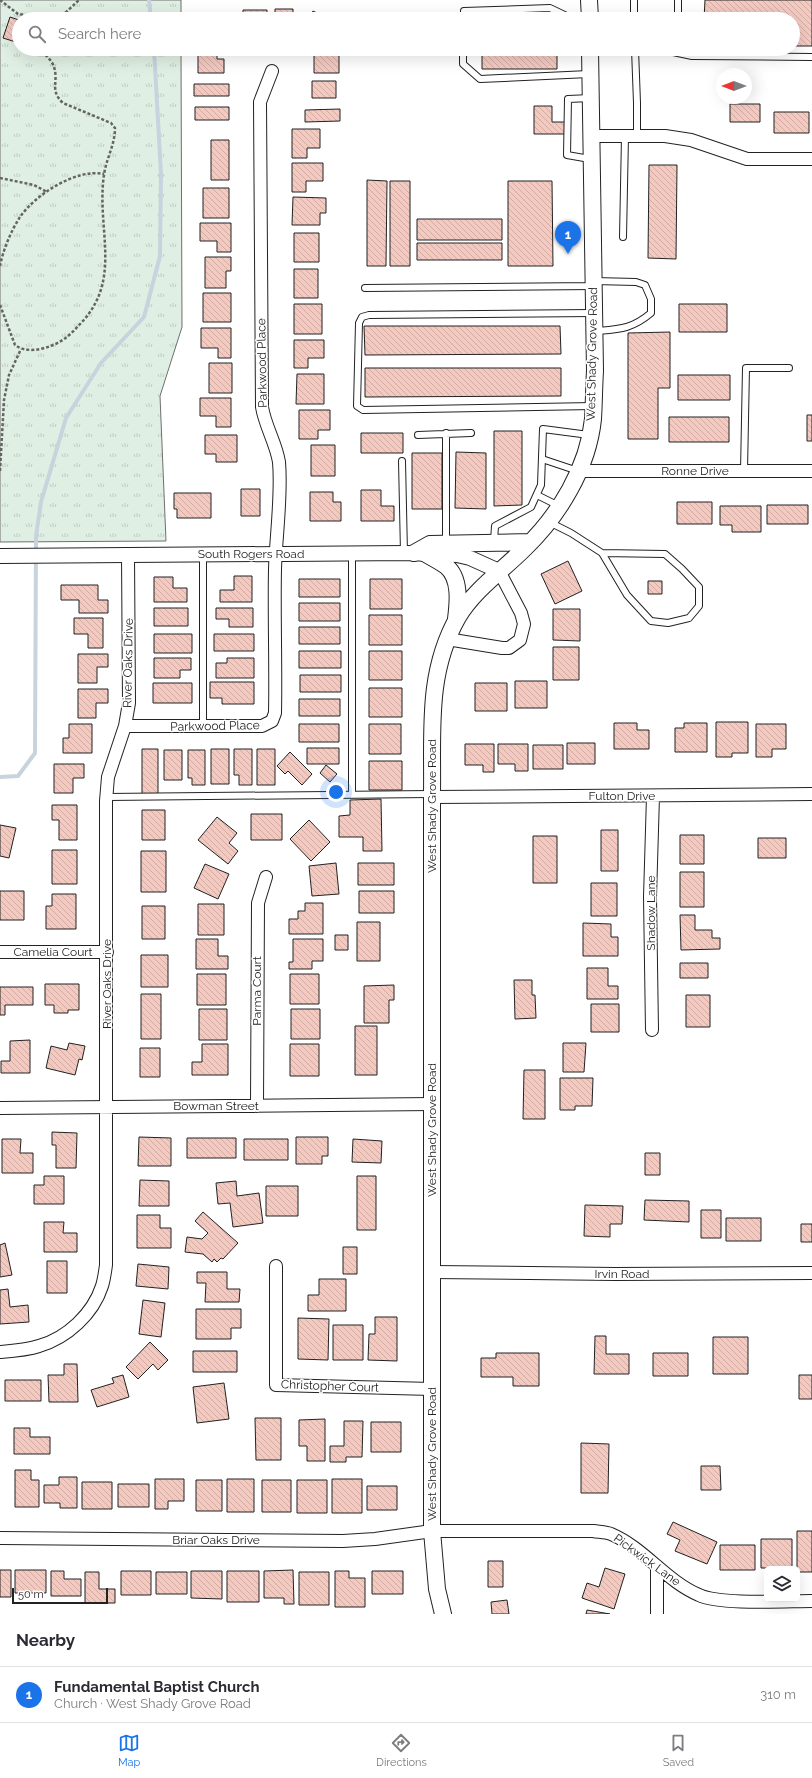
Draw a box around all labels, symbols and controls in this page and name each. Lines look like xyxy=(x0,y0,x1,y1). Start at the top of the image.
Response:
search box xyxy=(12,12,800,56)
icon: search xyxy=(26,23,48,45)
text: Search here xyxy=(58,25,141,43)
north arrow xyxy=(716,68,752,104)
pin: 1 xyxy=(555,221,581,254)
street label: West Shady Grove Road xyxy=(584,287,600,421)
street label: Parkwood Place xyxy=(254,318,270,408)
street label: Ronne Drive xyxy=(661,464,729,478)
street label: South Rogers Road xyxy=(198,547,304,561)
street label: River Oaks Drive xyxy=(120,618,136,708)
street label: Parkwood Place xyxy=(170,718,260,734)
street label: West Shady Grove Road xyxy=(425,739,439,873)
your location xyxy=(326,782,346,802)
street label: Fulton Drive xyxy=(589,789,655,803)
street label: Shadow Lane xyxy=(644,875,658,951)
street label: River Oaks Drive xyxy=(100,939,114,1029)
street label: Camelia Court xyxy=(13,945,93,959)
street label: Parma Court xyxy=(250,956,264,1026)
street label: West Shady Grove Road xyxy=(425,1063,439,1197)
street label: Bowman Street xyxy=(173,1099,259,1113)
street label: Irvin Road xyxy=(594,1267,650,1281)
street label: Christopher Court xyxy=(281,1377,379,1395)
street label: West Shady Grove Road xyxy=(425,1387,439,1521)
street label: Pickwick Lane xyxy=(611,1531,683,1589)
street label: Briar Oaks Drive xyxy=(172,1533,260,1547)
map controls xyxy=(764,1566,800,1602)
button: layers xyxy=(764,1566,800,1602)
scale bar xyxy=(12,1586,108,1605)
text: 50 m xyxy=(18,1588,44,1601)
text: Nearby xyxy=(16,1630,75,1650)
text: Fundamental Baptist Church xyxy=(54,1678,260,1696)
text: 1 xyxy=(26,1687,32,1702)
text: 310 m xyxy=(760,1687,796,1702)
text: Church · West Shady Grove Road xyxy=(54,1696,251,1711)
tab: Map xyxy=(118,1732,140,1769)
tab: Directions xyxy=(376,1732,427,1769)
tab: Saved xyxy=(663,1732,694,1769)

